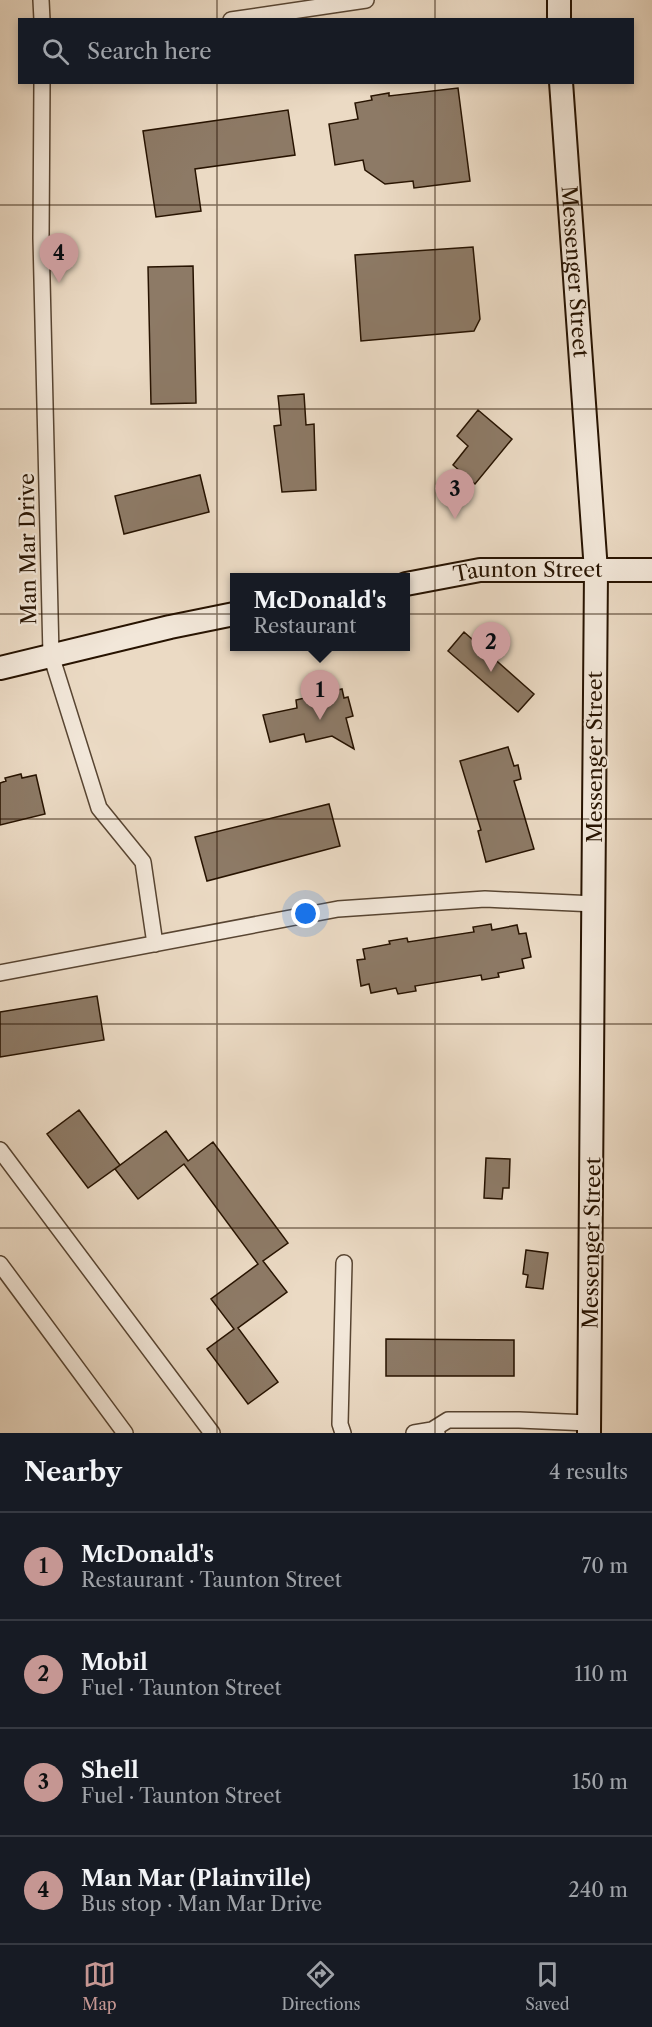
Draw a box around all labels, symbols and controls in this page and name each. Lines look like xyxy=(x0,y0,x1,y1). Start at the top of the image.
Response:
search box xyxy=(18,18,634,84)
icon: search xyxy=(39,35,72,68)
text: Search here xyxy=(87,38,212,65)
street label: Messenger Street xyxy=(556,185,594,359)
pin: 4 xyxy=(40,234,78,283)
pin: 3 xyxy=(436,470,474,519)
street label: Man Mar Drive xyxy=(14,473,41,625)
street label: Taunton Street xyxy=(451,557,603,587)
popup xyxy=(230,573,410,651)
text: McDonald's xyxy=(254,587,387,614)
text: Restaurant xyxy=(254,614,356,638)
pin: 2 xyxy=(472,622,510,672)
pin: 1 xyxy=(300,670,340,720)
street label: Messenger Street xyxy=(582,670,607,843)
your location xyxy=(291,899,320,928)
street label: Messenger Street xyxy=(578,1156,606,1329)
text: Nearby xyxy=(24,1456,122,1488)
text: 4 results xyxy=(549,1460,628,1484)
text: McDonald's xyxy=(81,1541,214,1568)
text: 1 xyxy=(39,1554,48,1578)
text: 70 m xyxy=(582,1554,628,1578)
text: Restaurant · Taunton Street xyxy=(81,1568,342,1592)
text: Mobil xyxy=(81,1649,148,1676)
text: 2 xyxy=(38,1662,49,1686)
text: 110 m xyxy=(575,1662,628,1686)
text: Fuel · Taunton Street xyxy=(81,1676,282,1700)
text: Shell xyxy=(81,1757,139,1784)
text: 3 xyxy=(38,1770,49,1794)
text: 150 m xyxy=(572,1770,628,1794)
text: Fuel · Taunton Street xyxy=(81,1784,282,1808)
text: Man Mar (Plainville) xyxy=(81,1865,311,1892)
text: 4 xyxy=(38,1878,49,1902)
text: 240 m xyxy=(568,1878,628,1902)
text: Bus stop · Man Mar Drive xyxy=(81,1892,322,1916)
tab: Map xyxy=(82,1958,117,2014)
tab: Directions xyxy=(281,1958,360,2014)
tab: Saved xyxy=(525,1958,570,2014)

